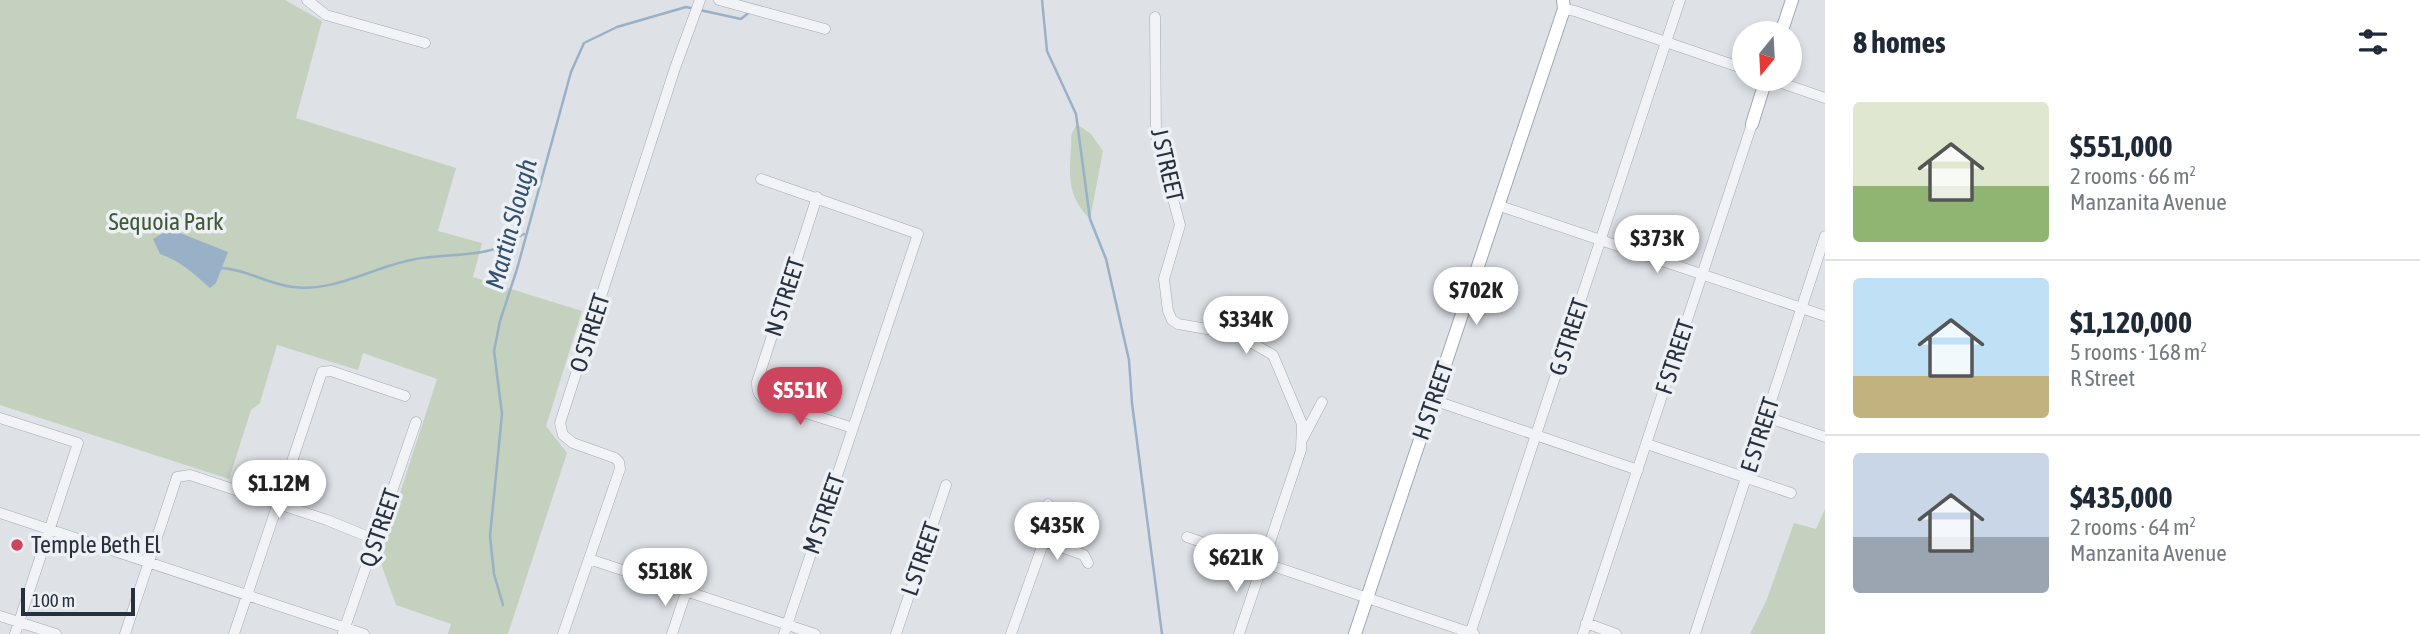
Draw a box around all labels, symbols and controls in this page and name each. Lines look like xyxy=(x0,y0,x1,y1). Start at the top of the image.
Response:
north arrow xyxy=(1732,21,1802,91)
map controls xyxy=(1732,21,1802,91)
icon: filters xyxy=(2354,23,2392,61)
text: 8 homes xyxy=(1853,25,1946,59)
street label: J STREET xyxy=(1146,126,1189,205)
text: $551,000 xyxy=(2070,129,2173,163)
icon: home xyxy=(1909,130,1993,214)
water label: Martin Slough xyxy=(479,155,543,292)
text: 2 rooms · 66 m² xyxy=(2070,163,2196,189)
text: Manzanita Avenue xyxy=(2070,189,2227,215)
park label: Sequoia Park xyxy=(108,208,224,235)
pin: $373K xyxy=(1608,216,1706,275)
text: $373K xyxy=(1630,225,1684,251)
street label: N STREET xyxy=(759,254,810,340)
pin: $702K xyxy=(1427,268,1525,327)
text: $702K xyxy=(1449,277,1503,303)
street label: O STREET xyxy=(564,290,615,375)
street label: G STREET xyxy=(1543,294,1594,379)
pin: $334K xyxy=(1197,296,1295,356)
text: $1,120,000 xyxy=(2070,305,2192,339)
text: $334K xyxy=(1219,306,1273,332)
icon: home xyxy=(1909,306,1993,390)
street label: F STREET xyxy=(1650,316,1699,397)
text: 5 rooms · 168 m² xyxy=(2070,339,2207,365)
street label: H STREET xyxy=(1407,358,1459,443)
text: R Street xyxy=(2070,365,2135,391)
pin: $551K xyxy=(751,368,849,427)
text: $551K xyxy=(773,377,827,403)
street label: E STREET xyxy=(1735,394,1784,476)
pin: $1.12M xyxy=(222,461,336,520)
text: $1.12M xyxy=(248,470,310,496)
street label: M STREET xyxy=(797,470,850,557)
text: $435,000 xyxy=(2070,480,2173,514)
icon: home xyxy=(1909,481,1993,565)
street label: Q STREET xyxy=(354,485,406,570)
pin: $435K xyxy=(1008,503,1106,562)
text: $435K xyxy=(1030,512,1084,538)
text: 2 rooms · 64 m² xyxy=(2070,514,2196,540)
street label: L STREET xyxy=(895,518,946,599)
place label: Temple Beth El xyxy=(31,531,161,558)
pin: $621K xyxy=(1187,534,1285,594)
marker: Temple Beth El xyxy=(9,537,25,553)
text: Manzanita Avenue xyxy=(2070,540,2227,566)
text: $621K xyxy=(1209,544,1263,570)
pin: $518K xyxy=(616,548,714,608)
text: $518K xyxy=(638,558,692,584)
scale bar xyxy=(21,585,135,617)
text: 100 m xyxy=(32,589,75,611)

